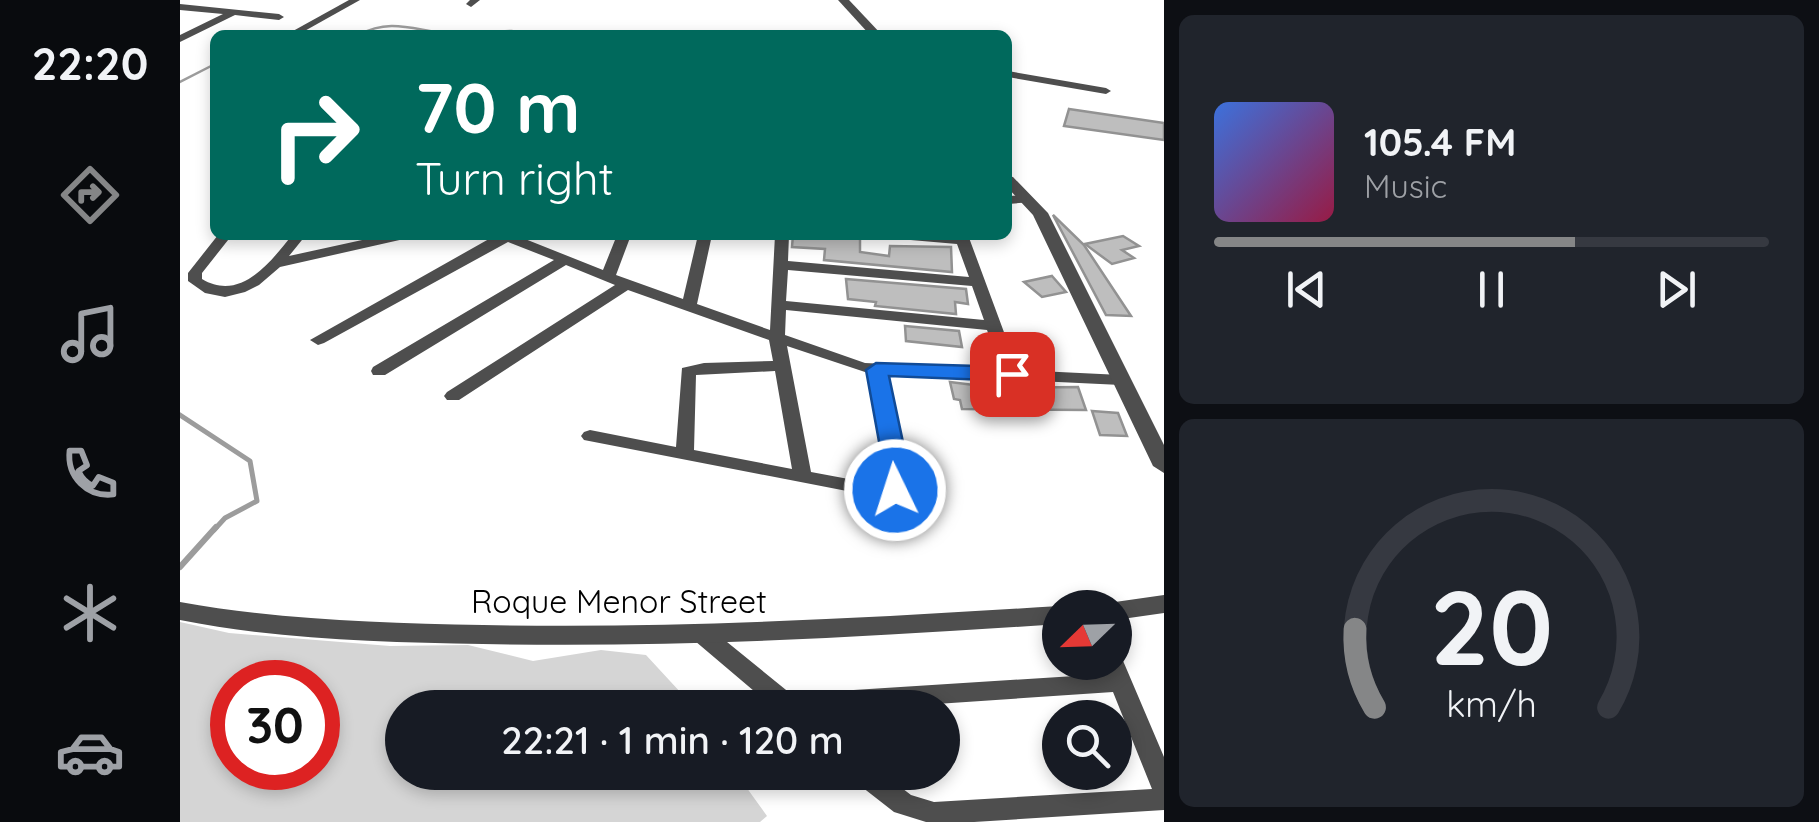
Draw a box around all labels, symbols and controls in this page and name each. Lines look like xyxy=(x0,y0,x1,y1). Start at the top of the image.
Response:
text: 22:20 xyxy=(32,35,148,91)
text: 70 m xyxy=(415,63,581,151)
icon: right xyxy=(250,70,380,200)
text: 105.4 FM xyxy=(1364,118,1516,166)
text: Turn right xyxy=(415,150,614,206)
icon: directions xyxy=(55,160,125,230)
text: Music xyxy=(1364,166,1447,206)
icon: previous xyxy=(1279,262,1334,317)
icon: pause xyxy=(1464,262,1519,317)
icon: next xyxy=(1649,262,1704,317)
icon: music xyxy=(55,299,125,369)
pin xyxy=(970,332,1055,417)
icon: arrive xyxy=(985,347,1040,402)
position arrow xyxy=(843,438,947,542)
icon: phone xyxy=(55,439,125,509)
text: 20 xyxy=(1430,561,1553,691)
icon: climate xyxy=(55,578,125,648)
street label: Roque Menor Street xyxy=(471,581,767,621)
north arrow xyxy=(1042,590,1132,680)
map controls xyxy=(1042,590,1132,790)
speed limit sign: 30 xyxy=(210,660,340,790)
text: km/h xyxy=(1446,681,1537,726)
button: search xyxy=(1042,700,1132,790)
text: 22:21 · 1 min · 120 m xyxy=(501,716,844,764)
icon: car xyxy=(55,717,125,787)

